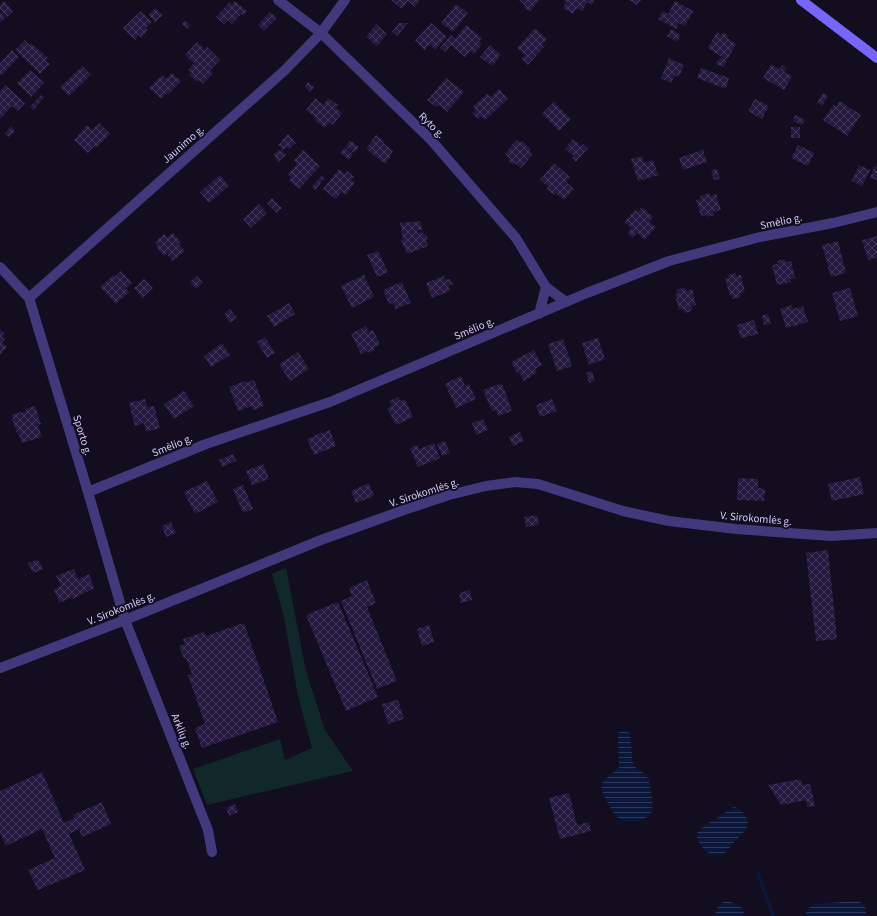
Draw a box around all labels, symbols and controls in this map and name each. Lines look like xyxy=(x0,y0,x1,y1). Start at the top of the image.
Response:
street label: Ryto g. xyxy=(415,109,448,142)
street label: Jaunimo g. xyxy=(159,122,208,167)
street label: Smėlio g. xyxy=(759,210,804,233)
street label: Smėlio g. xyxy=(452,313,497,344)
street label: Sporto g. xyxy=(69,413,96,458)
street label: Smėlio g. xyxy=(150,430,195,460)
street label: V. Sirokomlės g. xyxy=(388,474,461,511)
street label: V. Sirokomlės g. xyxy=(720,508,793,529)
street label: V. Sirokomlės g. xyxy=(85,588,158,629)
street label: Arklių g. xyxy=(168,711,196,751)

